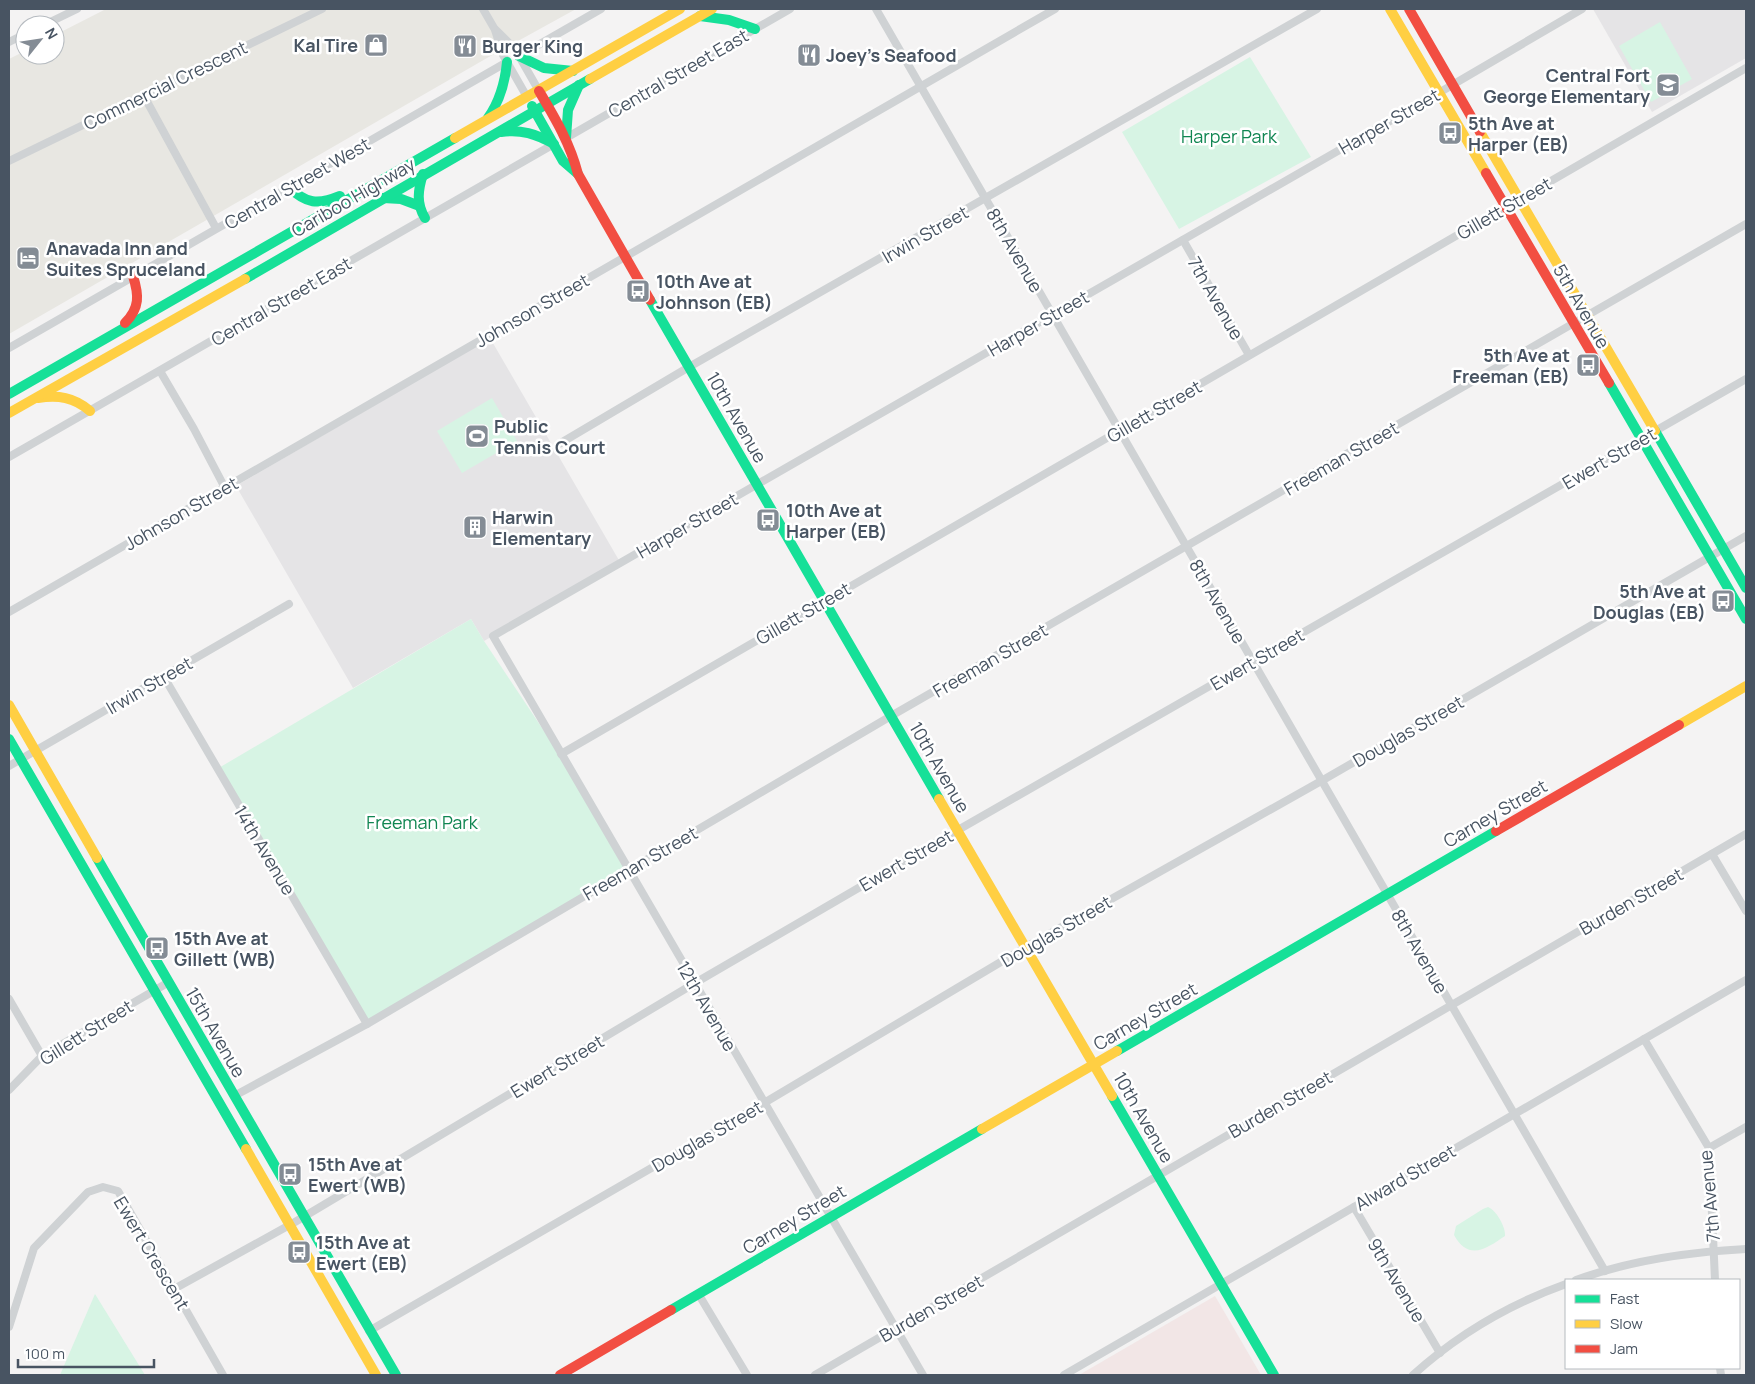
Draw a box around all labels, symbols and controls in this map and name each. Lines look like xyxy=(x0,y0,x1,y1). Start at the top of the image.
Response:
north arrow xyxy=(15,15,65,65)
street label: Central Street East xyxy=(603,23,753,123)
text: N xyxy=(41,24,62,42)
shop icon: Kal Tire xyxy=(363,32,389,58)
place label: Kal Tire xyxy=(294,33,358,57)
restaurant icon: Burger King xyxy=(452,33,478,59)
place label: Burger King xyxy=(482,34,583,58)
street label: Commercial Crescent xyxy=(79,35,251,135)
restaurant icon: Joey’s Seafood xyxy=(796,42,822,68)
place label: Joey’s Seafood xyxy=(826,43,957,67)
place label: Central Fort George Elementary xyxy=(1483,63,1650,108)
school or university icon: Central Fort George Elementary xyxy=(1655,72,1681,98)
street label: Harper Street xyxy=(1334,82,1444,160)
place label: 5th Ave at Harper (EB) xyxy=(1468,111,1569,156)
bus stop icon: 5th Ave at Harper (EB) xyxy=(1437,120,1463,146)
park label: Harper Park xyxy=(1181,124,1278,148)
street label: Central Street West xyxy=(220,132,374,234)
street label: Cariboo Highway xyxy=(287,152,420,242)
street label: Gillett Street xyxy=(1452,171,1556,245)
street label: Irwin Street xyxy=(877,200,973,268)
street label: 8th Avenue xyxy=(981,203,1049,297)
place label: Anavada Inn and Suites Spruceland xyxy=(46,236,206,281)
hotel icon: Anavada Inn and Suites Spruceland xyxy=(15,245,41,271)
street label: Central Street East xyxy=(206,251,356,351)
street label: 7th Avenue xyxy=(1183,252,1249,344)
street label: 5th Avenue xyxy=(1548,259,1616,353)
street label: Johnson Street xyxy=(471,268,593,352)
place label: 10th Ave at Johnson (EB) xyxy=(656,269,773,314)
bus stop icon: 10th Ave at Johnson (EB) xyxy=(625,278,651,304)
street label: Harper Street xyxy=(983,284,1093,362)
place label: 5th Ave at Freeman (EB) xyxy=(1453,343,1570,388)
bus stop icon: 5th Ave at Freeman (EB) xyxy=(1575,352,1601,378)
street label: 10th Avenue xyxy=(701,367,773,467)
street label: Gillett Street xyxy=(1102,374,1206,448)
place label: Public Tennis Court xyxy=(494,414,606,459)
street label: Freeman Street xyxy=(1279,415,1403,501)
street label: Ewert Street xyxy=(1558,422,1660,494)
sports icon: Public Tennis Court xyxy=(464,423,490,449)
street label: Johnson Street xyxy=(120,471,242,555)
street label: Harper Street xyxy=(632,486,742,564)
place label: 10th Ave at Harper (EB) xyxy=(786,498,887,543)
place label: Harwin Elementary xyxy=(492,505,591,550)
bus stop icon: 10th Ave at Harper (EB) xyxy=(755,507,781,533)
building icon: Harwin Elementary xyxy=(462,514,488,540)
street label: 8th Avenue xyxy=(1184,554,1252,648)
street label: Gillett Street xyxy=(751,576,855,650)
place label: 5th Ave at Douglas (EB) xyxy=(1593,579,1706,624)
bus stop icon: 5th Ave at Douglas (EB) xyxy=(1710,588,1736,614)
street label: Freeman Street xyxy=(928,617,1052,703)
street label: Ewert Street xyxy=(1206,623,1308,695)
street label: Irwin Street xyxy=(101,651,197,719)
street label: Douglas Street xyxy=(1348,690,1468,772)
street label: 10th Avenue xyxy=(904,717,976,817)
street label: Carney Street xyxy=(1439,774,1551,852)
street label: 14th Avenue xyxy=(229,801,301,899)
park label: Freeman Park xyxy=(366,810,479,834)
street label: Freeman Street xyxy=(578,820,702,906)
street label: Ewert Street xyxy=(855,824,957,896)
street label: Burden Street xyxy=(1575,862,1687,940)
street label: Douglas Street xyxy=(996,890,1116,972)
street label: 8th Avenue xyxy=(1386,904,1454,998)
place label: 15th Ave at Gillett (WB) xyxy=(174,926,277,971)
bus stop icon: 15th Ave at Gillett (WB) xyxy=(144,935,170,961)
street label: 12th Avenue xyxy=(672,957,742,1055)
street label: Carney Street xyxy=(1089,977,1201,1055)
street label: 15th Avenue xyxy=(180,982,252,1082)
street label: Gillett Street xyxy=(35,994,137,1070)
street label: Ewert Street xyxy=(506,1029,608,1103)
street label: Burden Street xyxy=(1224,1065,1336,1143)
street label: 10th Avenue xyxy=(1108,1067,1180,1167)
street label: Douglas Street xyxy=(647,1095,767,1177)
street label: Alward Street xyxy=(1350,1139,1460,1215)
street label: 7th Avenue xyxy=(1693,1149,1725,1243)
place label: 15th Ave at Ewert (WB) xyxy=(308,1152,407,1197)
bus stop icon: 15th Ave at Ewert (WB) xyxy=(277,1161,303,1187)
street label: Carney Street xyxy=(738,1179,850,1259)
street label: Ewert Crescent xyxy=(109,1192,195,1314)
place label: 15th Ave at Ewert (EB) xyxy=(316,1230,411,1275)
street label: 9th Avenue xyxy=(1362,1233,1432,1327)
bus stop icon: 15th Ave at Ewert (EB) xyxy=(286,1239,312,1265)
street label: Burden Street xyxy=(875,1269,987,1347)
legend xyxy=(1565,1279,1740,1369)
text: Fast xyxy=(1610,1288,1639,1309)
text: Slow xyxy=(1610,1313,1643,1334)
scale bar xyxy=(18,1336,154,1368)
text: Jam xyxy=(1610,1338,1638,1359)
text: 100 m xyxy=(25,1343,65,1364)

